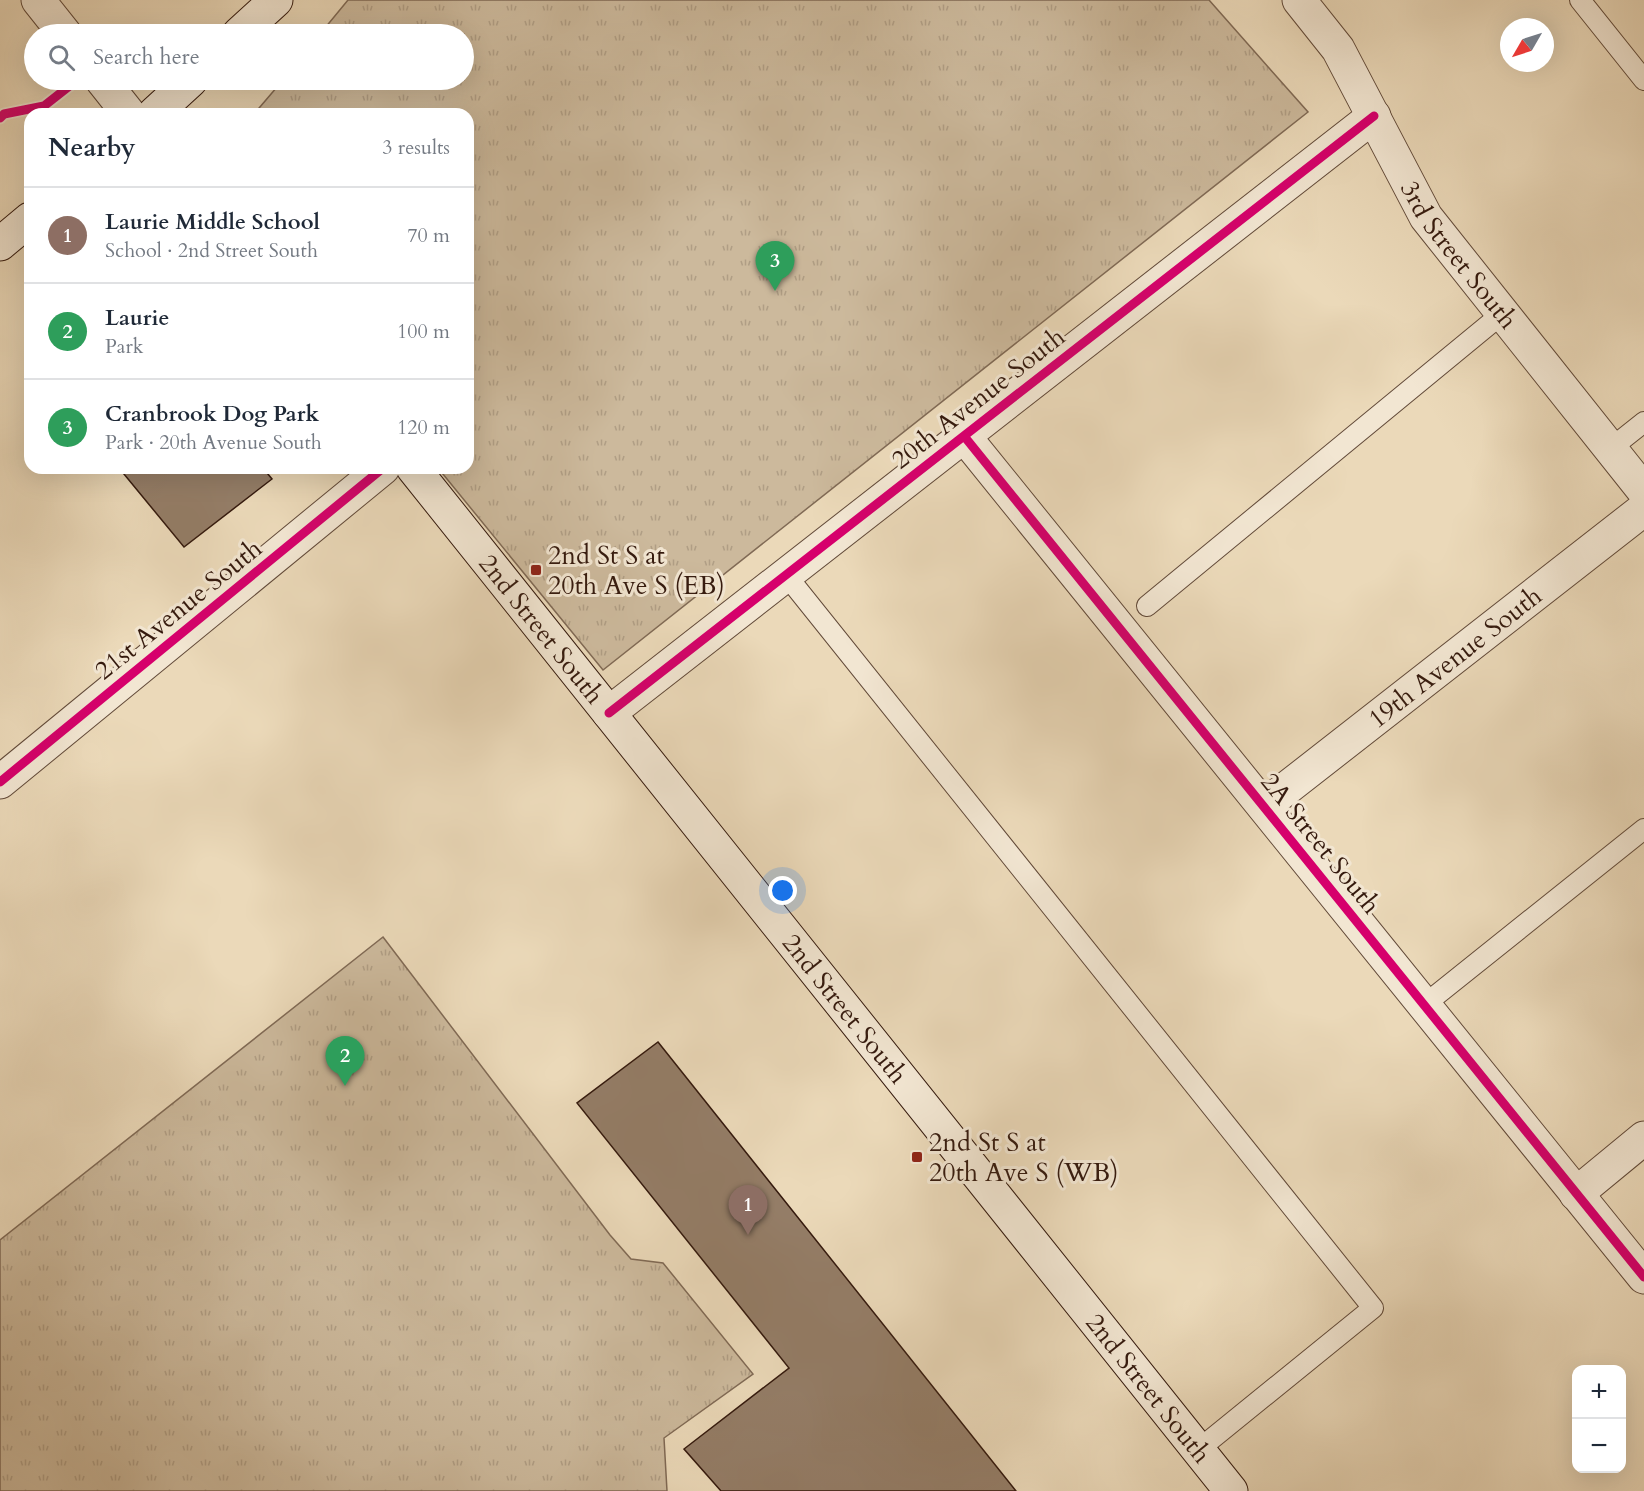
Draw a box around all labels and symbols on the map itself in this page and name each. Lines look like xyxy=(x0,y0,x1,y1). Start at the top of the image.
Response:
north arrow xyxy=(1500,18,1554,72)
street label: 3rd Street South xyxy=(1392,175,1525,336)
pin: 3 xyxy=(756,242,794,291)
street label: 20th Avenue South xyxy=(884,320,1072,477)
street label: 21st Avenue South xyxy=(87,531,269,688)
place label: 2nd St S at 20th Ave S (EB) xyxy=(548,538,725,603)
street label: 2nd Street South xyxy=(471,547,612,711)
marker: 2nd St S at 20th Ave S (EB) xyxy=(529,563,543,577)
street label: 19th Avenue South xyxy=(1361,579,1549,736)
street label: 2A Street South xyxy=(1253,765,1388,921)
your location xyxy=(768,876,797,905)
street label: 2nd Street South xyxy=(774,927,915,1091)
pin: 2 xyxy=(326,1036,364,1086)
place label: 2nd St S at 20th Ave S (WB) xyxy=(929,1125,1118,1190)
marker: 2nd St S at 20th Ave S (WB) xyxy=(910,1150,924,1164)
pin: 1 xyxy=(728,1186,768,1235)
street label: 2nd Street South xyxy=(1078,1306,1219,1470)

